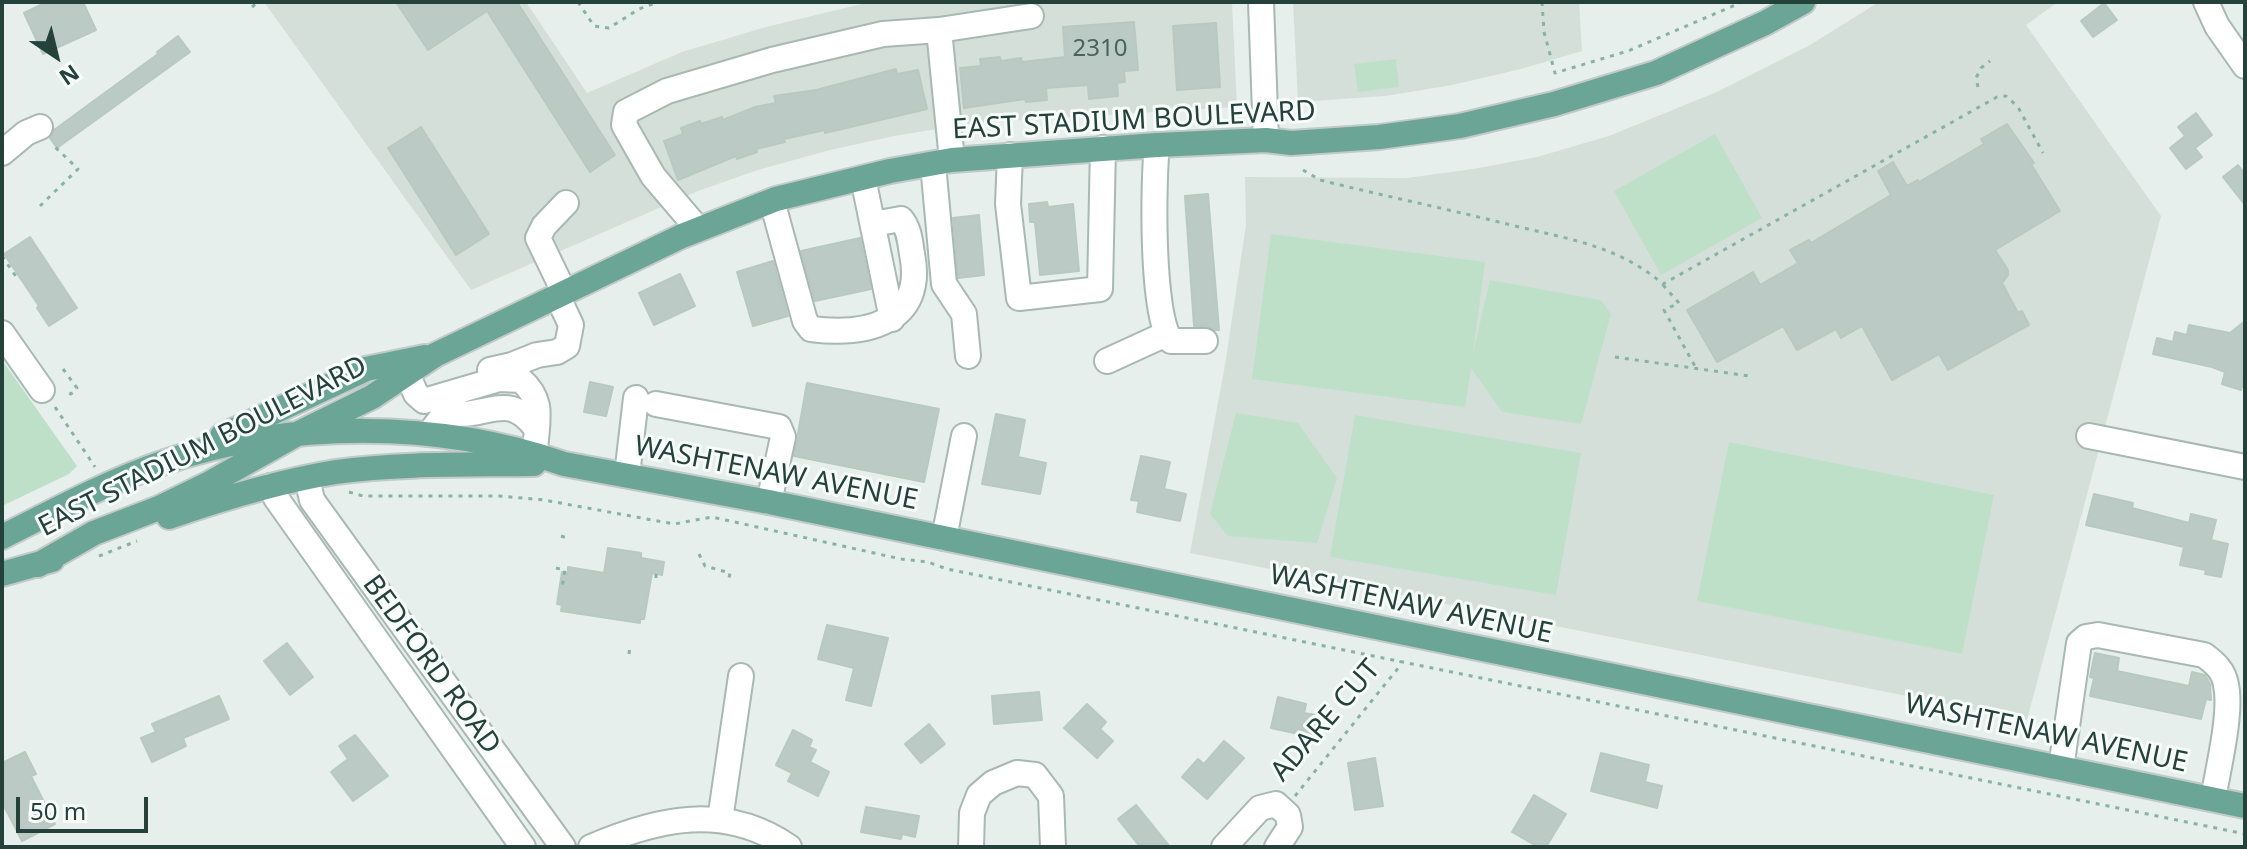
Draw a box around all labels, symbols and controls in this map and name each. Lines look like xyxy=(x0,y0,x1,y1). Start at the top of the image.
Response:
north arrow xyxy=(16,16,96,96)
house number: 2310 xyxy=(1073,35,1127,63)
text: N xyxy=(54,58,86,93)
street label: EAST STADIUM BOULEVARD xyxy=(951,95,1317,147)
street label: EAST STADIUM BOULEVARD xyxy=(33,349,373,545)
street label: WASHTENAW AVENUE xyxy=(631,430,921,518)
street label: WASHTENAW AVENUE xyxy=(1267,559,1555,651)
street label: BEDFORD ROAD xyxy=(355,569,507,761)
street label: ADARE CUT xyxy=(1264,654,1388,788)
street label: WASHTENAW AVENUE xyxy=(1902,688,2190,780)
scale bar xyxy=(20,781,152,831)
text: 50 m xyxy=(30,794,86,827)

